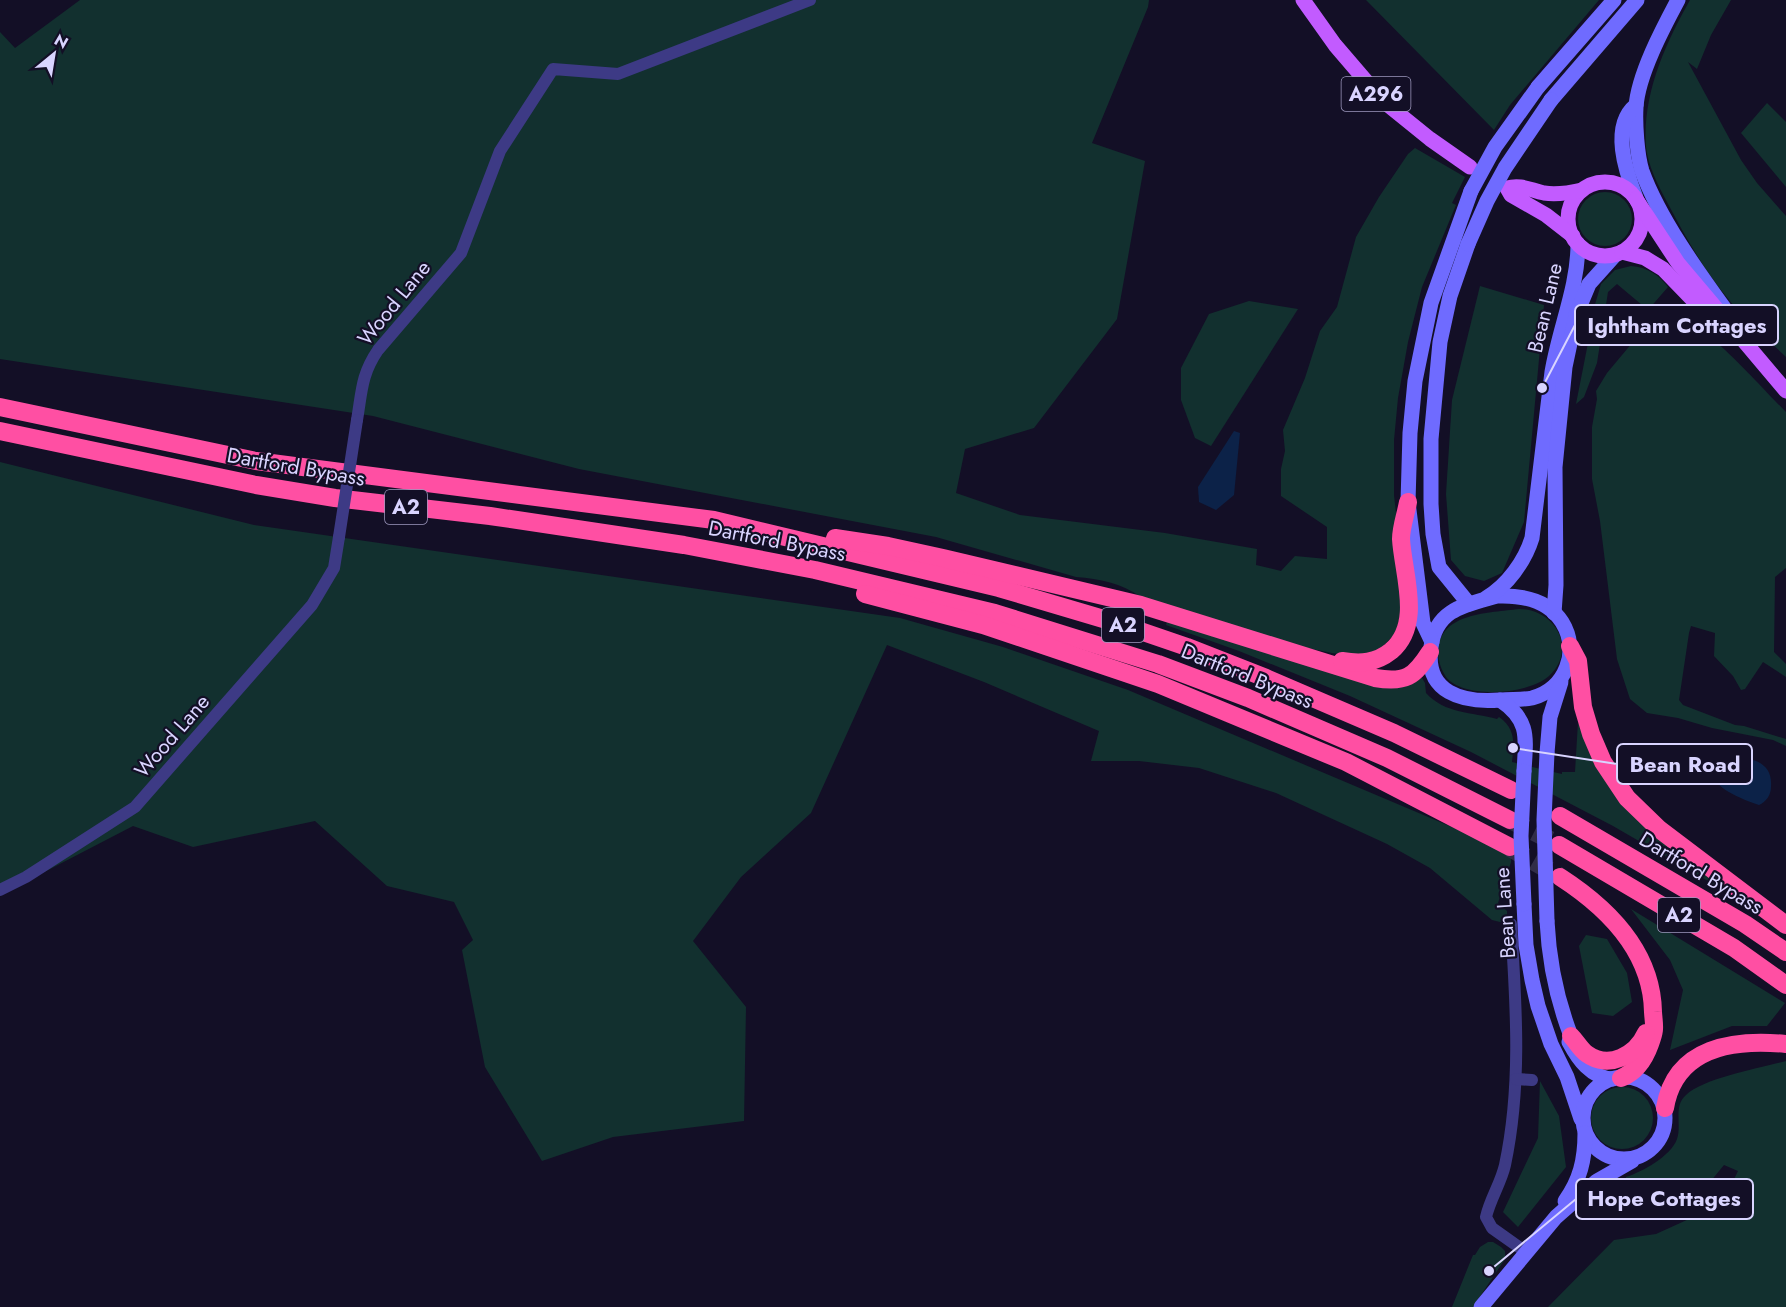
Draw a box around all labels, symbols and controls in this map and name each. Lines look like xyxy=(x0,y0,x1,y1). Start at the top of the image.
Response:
north arrow xyxy=(24,24,84,84)
text: N xyxy=(50,28,73,55)
road number: A296 xyxy=(1342,77,1410,111)
street label: Wood Lane xyxy=(350,254,438,352)
street label: Bean Lane xyxy=(1520,260,1570,356)
callout: Ightham Cottages xyxy=(1575,305,1778,345)
text: Ightham Cottages xyxy=(1587,309,1767,341)
street label: Dartford Bypass xyxy=(225,440,367,494)
road number: A2 xyxy=(385,490,427,524)
street label: Dartford Bypass xyxy=(706,513,848,569)
road number: A2 xyxy=(1102,608,1144,642)
street label: Dartford Bypass xyxy=(1177,636,1317,716)
street label: Wood Lane xyxy=(127,688,217,784)
callout: Bean Road xyxy=(1617,744,1752,784)
text: Bean Road xyxy=(1630,748,1740,780)
street label: Dartford Bypass xyxy=(1633,824,1769,922)
street label: Bean Lane xyxy=(1487,866,1523,960)
road number: A2 xyxy=(1658,898,1700,932)
callout: Hope Cottages xyxy=(1576,1179,1753,1219)
text: Hope Cottages xyxy=(1587,1182,1741,1214)

